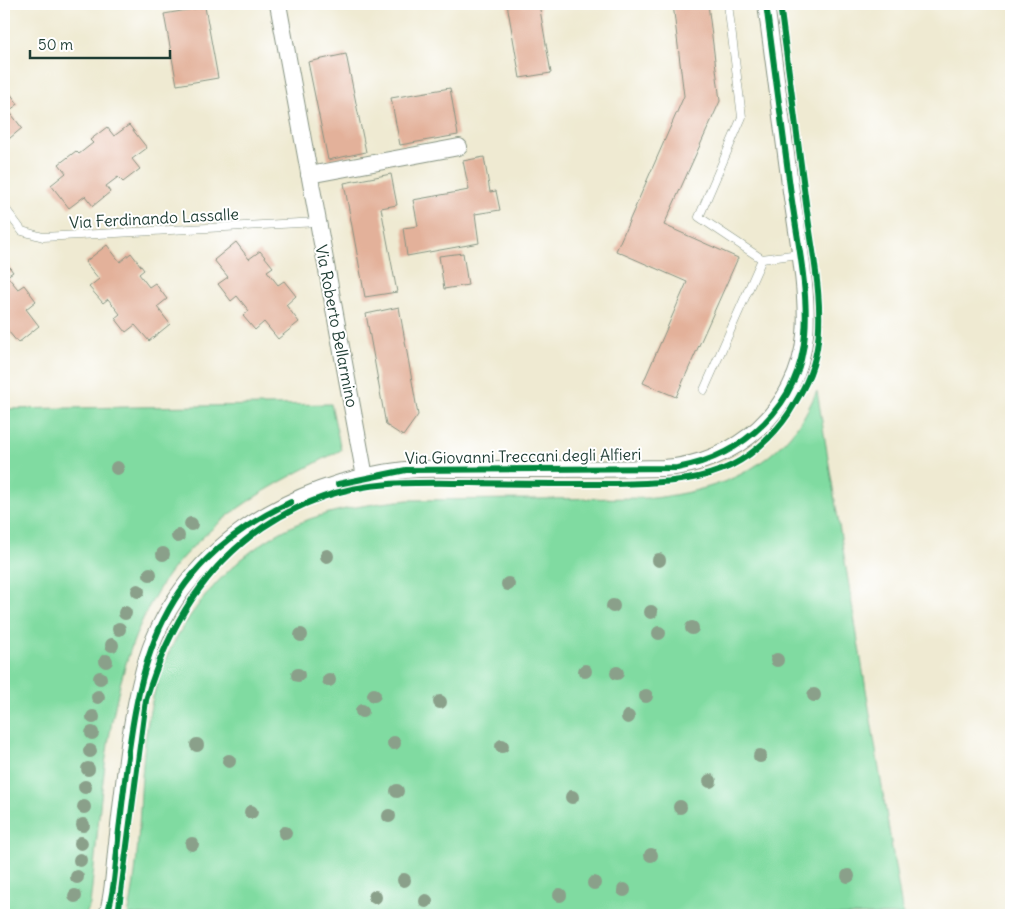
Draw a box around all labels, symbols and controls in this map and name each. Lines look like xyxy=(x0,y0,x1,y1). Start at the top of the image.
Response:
scale bar xyxy=(30,28,170,60)
text: 50 m xyxy=(38,35,73,54)
street label: Via Ferdinando Lassalle xyxy=(69,204,239,232)
street label: Via Roberto Bellarmino xyxy=(311,243,363,409)
street label: Via Giovanni Treccani degli Alfieri xyxy=(405,444,641,468)

